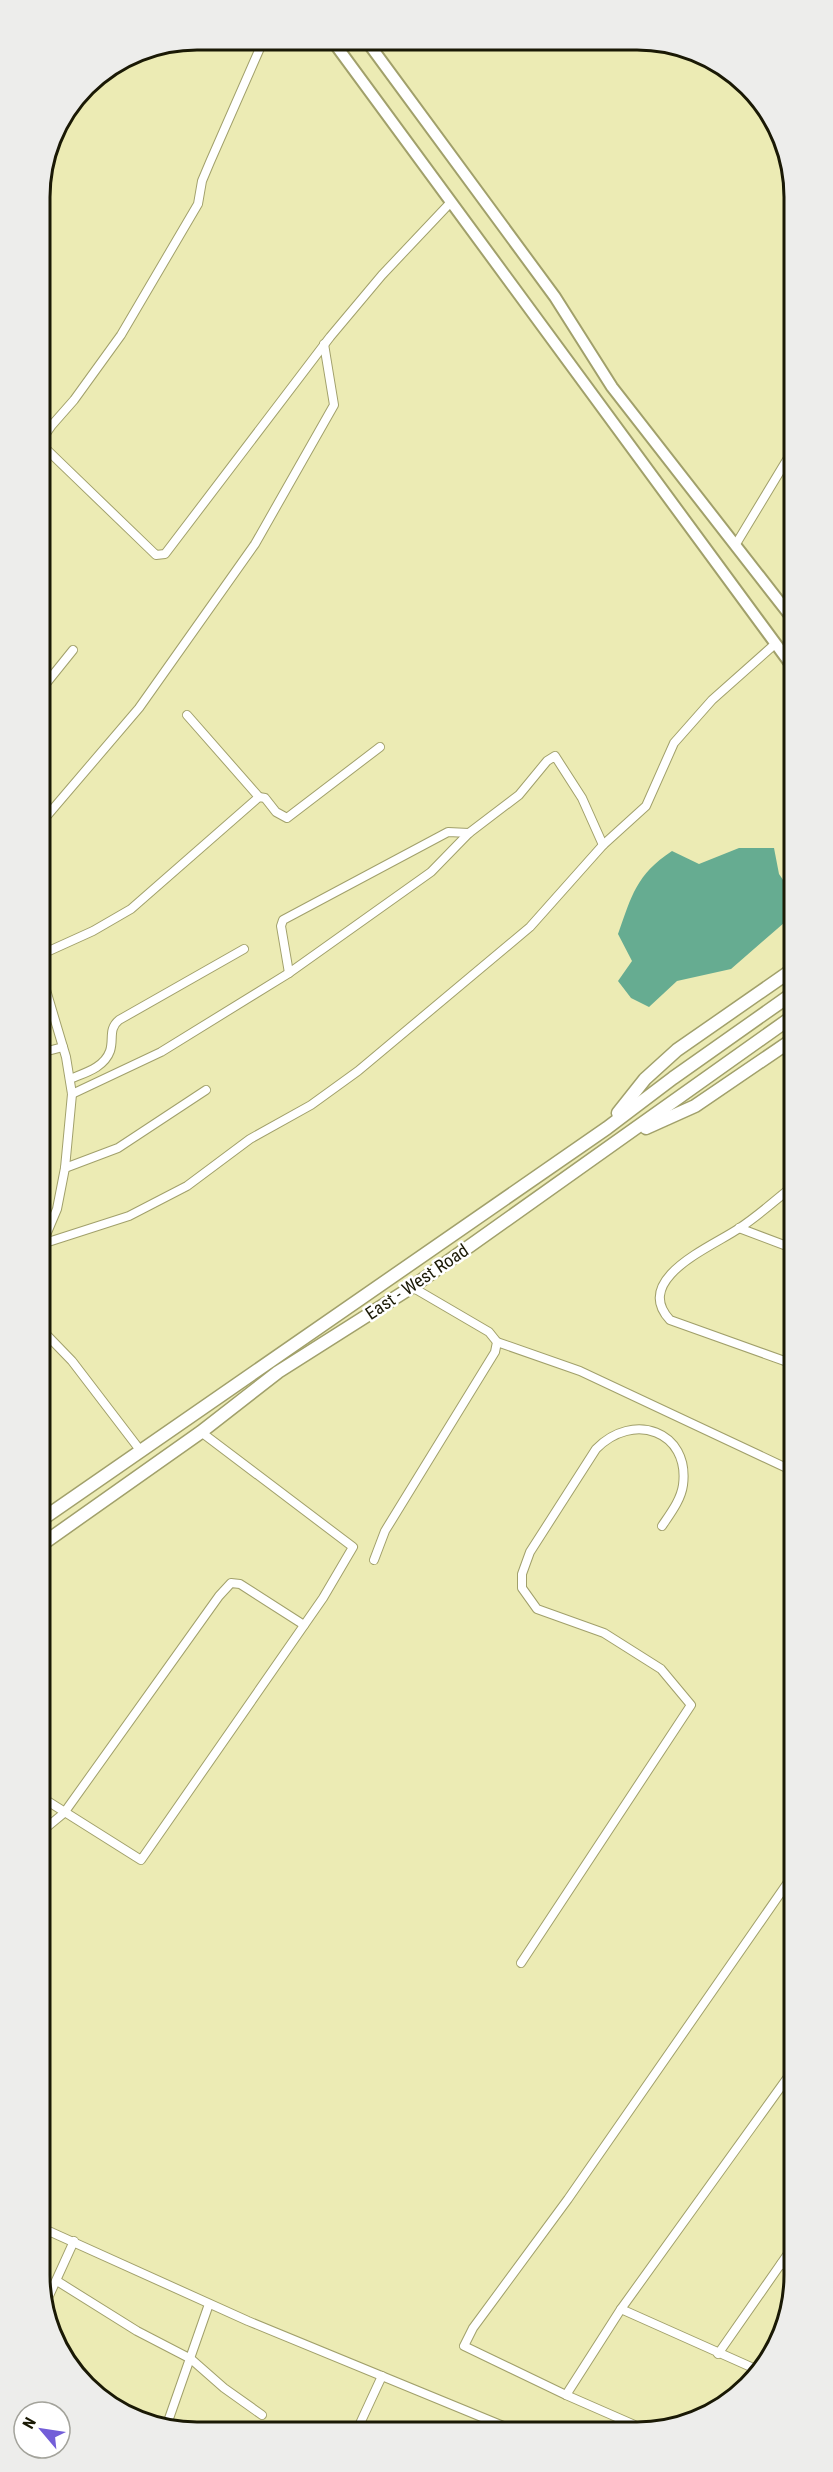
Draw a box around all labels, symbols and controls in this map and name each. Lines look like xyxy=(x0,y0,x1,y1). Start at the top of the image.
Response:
street label: East - West Road xyxy=(361,1239,472,1324)
north arrow xyxy=(12,2400,72,2460)
text: N xyxy=(19,2414,40,2432)

